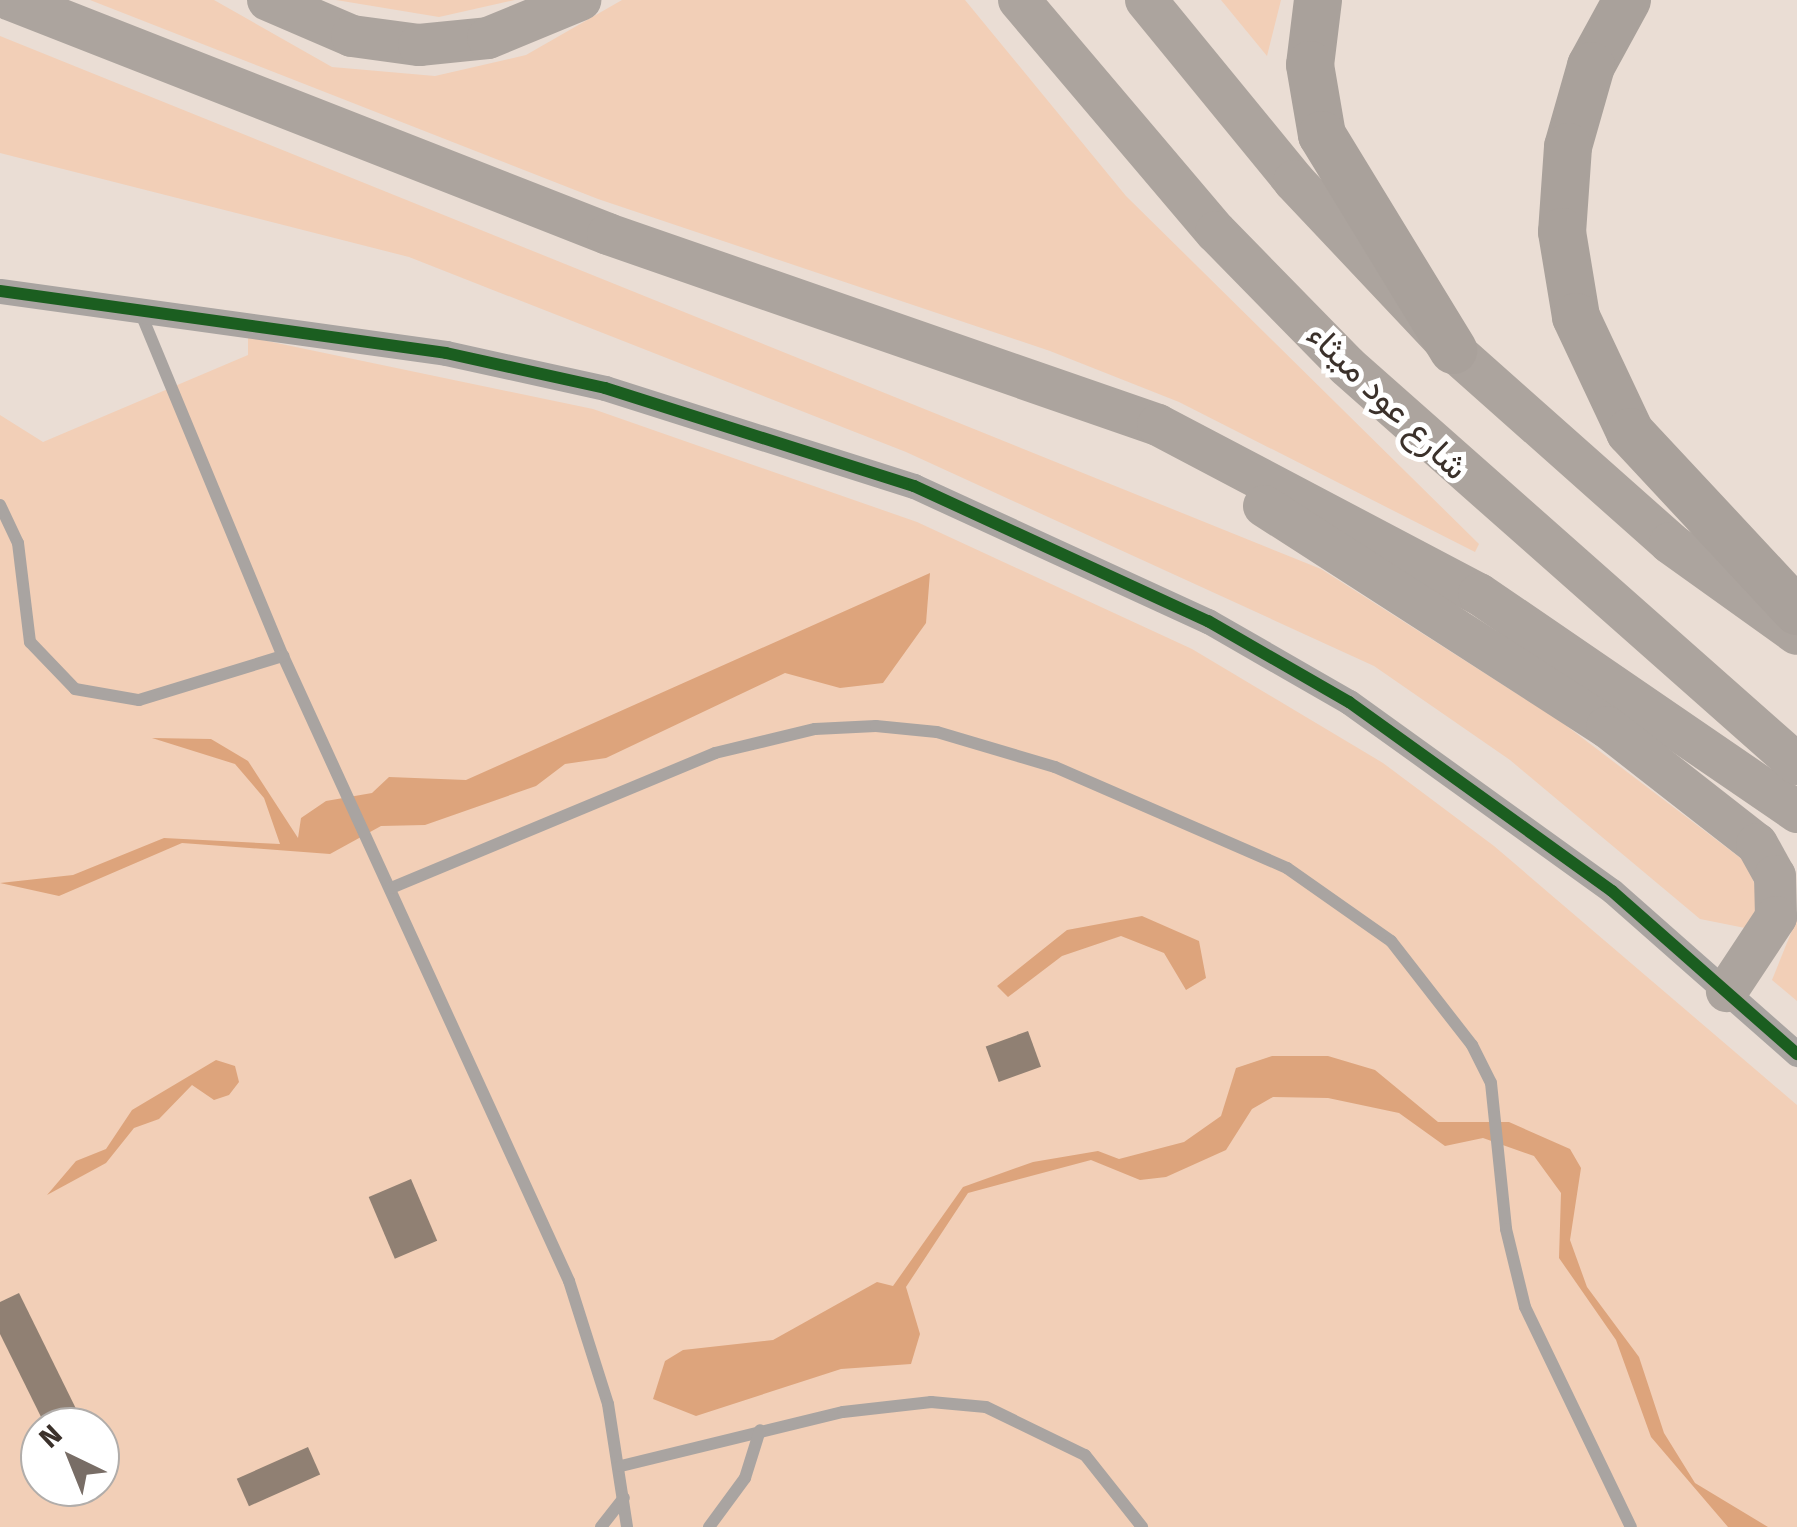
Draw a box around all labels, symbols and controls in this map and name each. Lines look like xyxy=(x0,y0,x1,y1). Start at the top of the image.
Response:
street label: شارع عود ميثاء xyxy=(1299,314,1477,488)
north arrow xyxy=(20,1407,120,1507)
text: N xyxy=(33,1418,69,1455)

